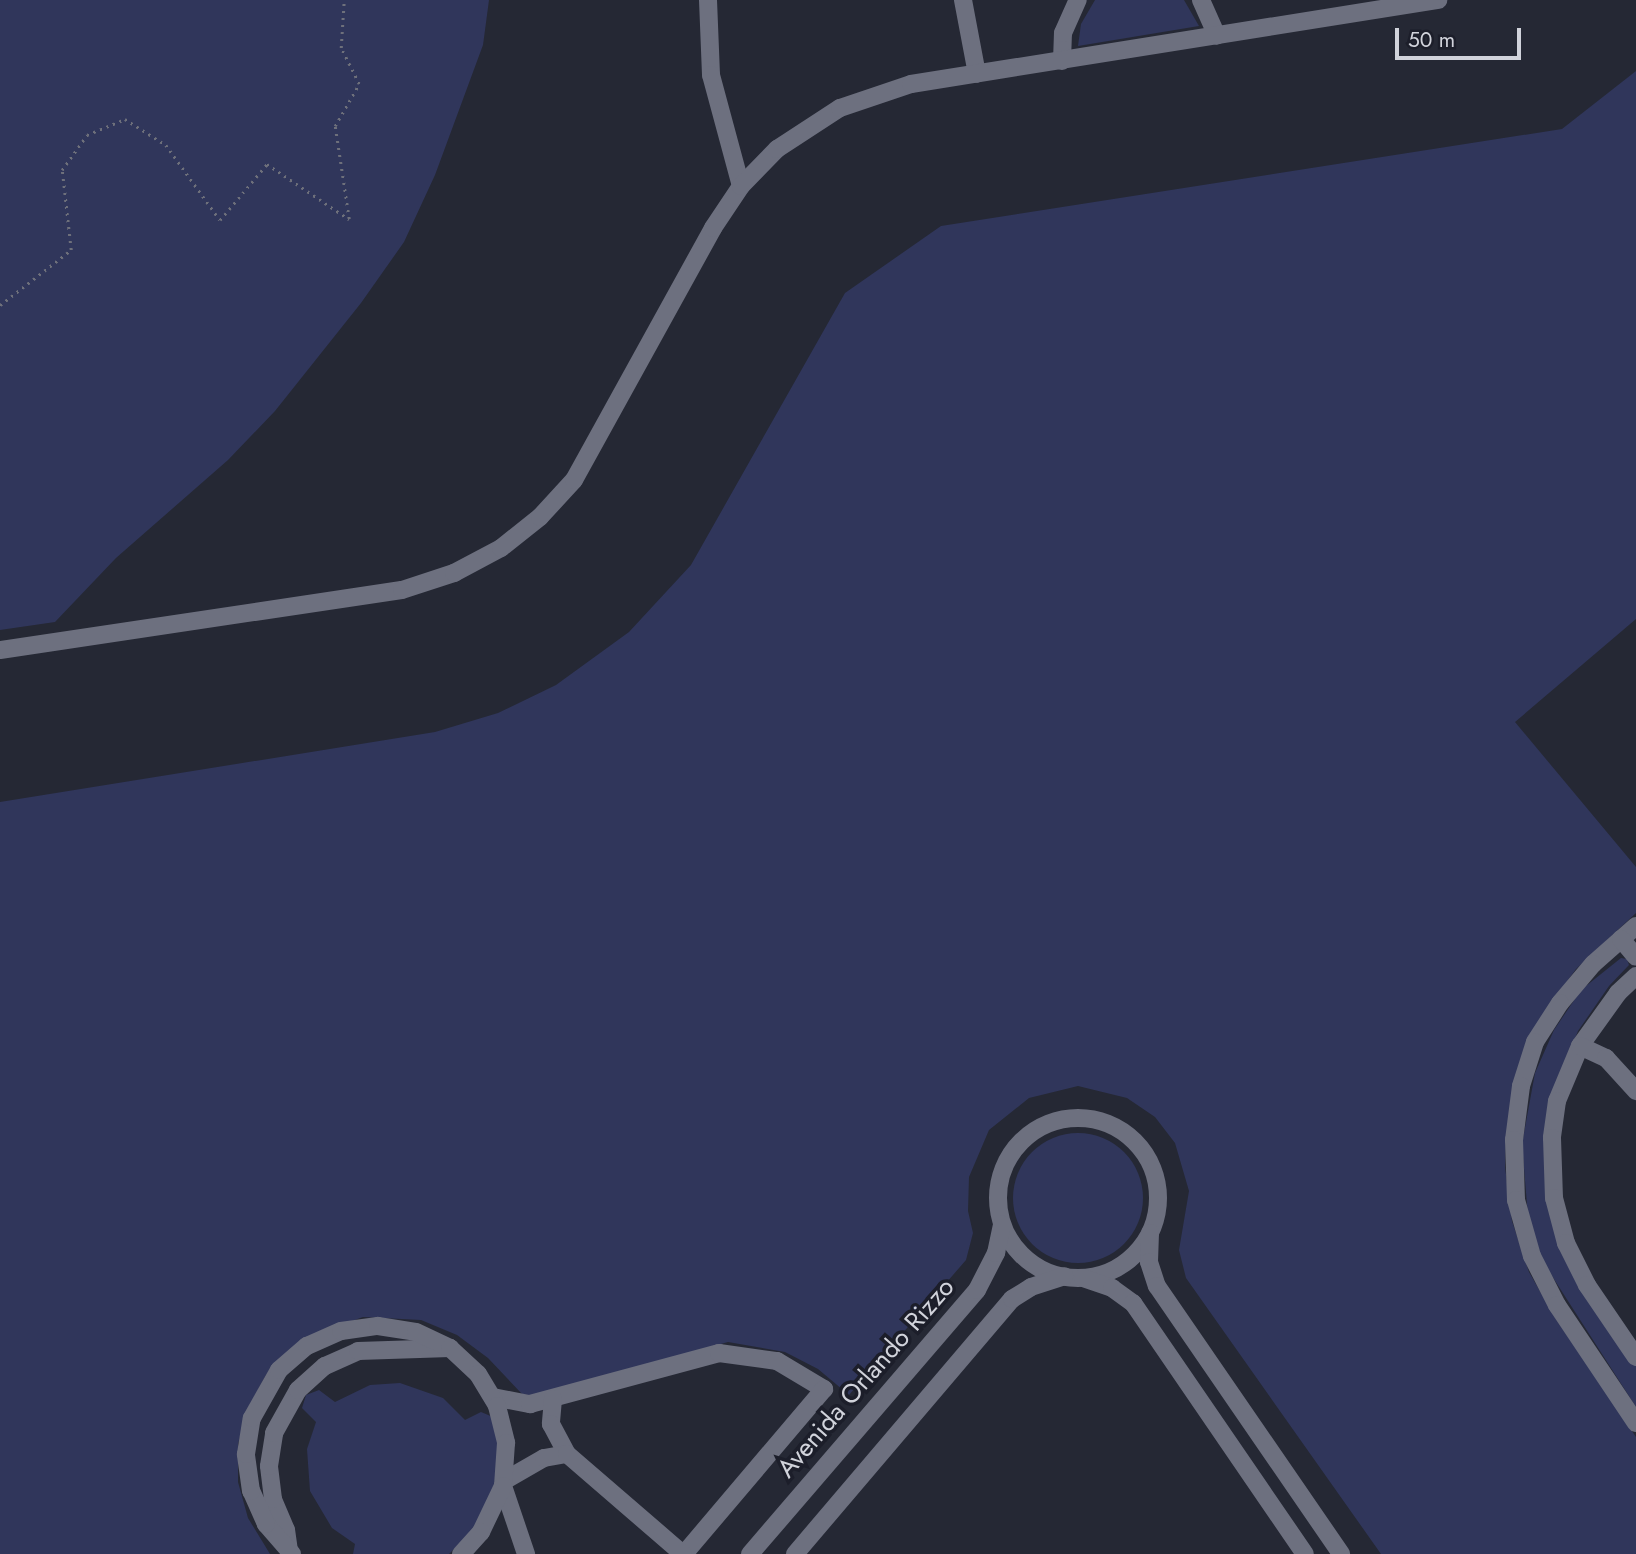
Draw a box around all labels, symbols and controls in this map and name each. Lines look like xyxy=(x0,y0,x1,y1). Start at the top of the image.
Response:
scale bar xyxy=(1398,14,1524,58)
text: 50 m xyxy=(1408,25,1455,55)
street label: Avenida Orlando Rizzo xyxy=(771,1272,961,1484)

